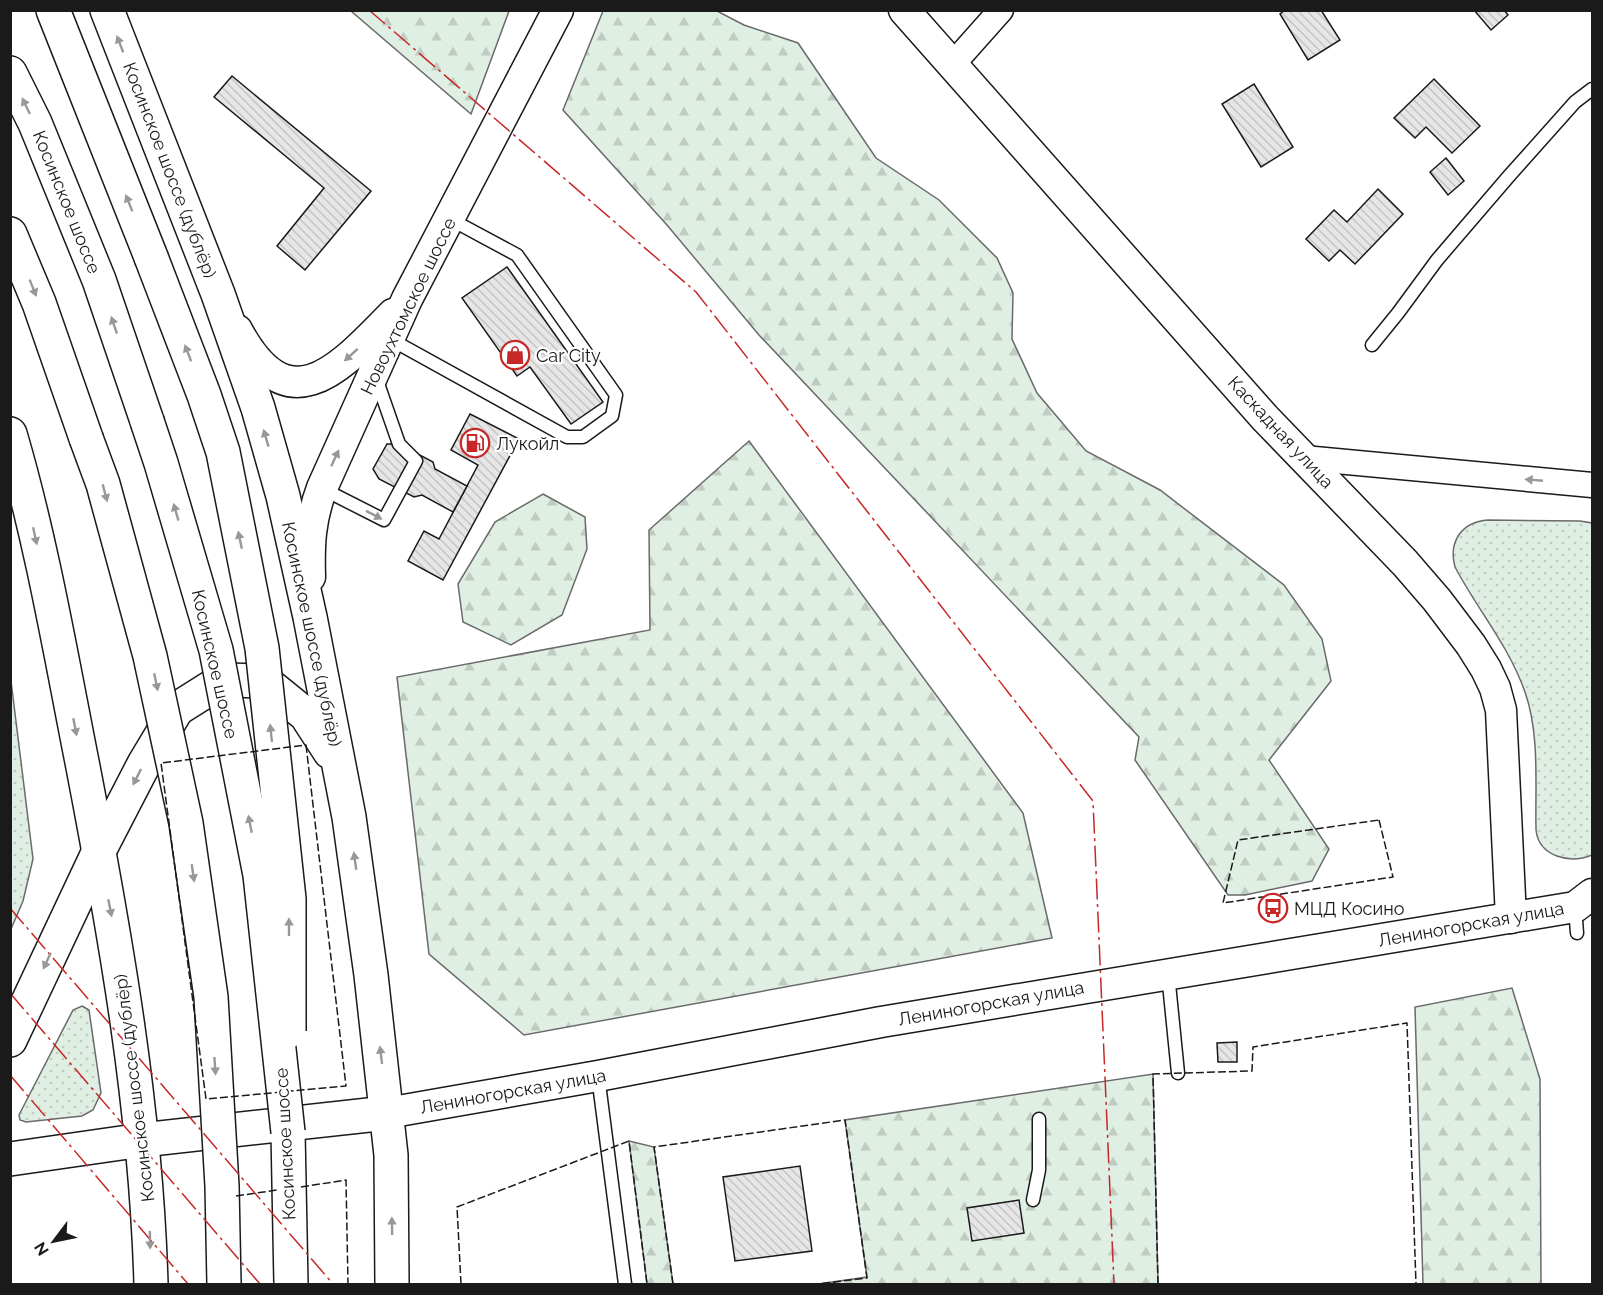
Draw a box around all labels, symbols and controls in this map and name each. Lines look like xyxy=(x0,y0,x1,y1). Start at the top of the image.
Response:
one-way arrow xyxy=(115,35,125,53)
street label: Косинское шоссе (дублёр) xyxy=(119,59,221,281)
one-way arrow xyxy=(22,97,31,114)
street label: Косинское шоссе xyxy=(29,127,105,277)
one-way arrow xyxy=(124,194,133,212)
street label: Новоухтомское шоссе xyxy=(356,214,460,398)
one-way arrow xyxy=(28,279,38,297)
one-way arrow xyxy=(109,316,119,334)
shop icon: Car City xyxy=(499,339,531,371)
one-way arrow xyxy=(183,344,193,362)
place label: Car City xyxy=(536,345,601,366)
one-way arrow xyxy=(344,348,359,361)
street label: Каскадная улица xyxy=(1224,372,1338,492)
fuel station icon: Лукойл xyxy=(459,427,491,459)
one-way arrow xyxy=(261,429,270,447)
place label: Лукойл xyxy=(496,433,559,454)
one-way arrow xyxy=(331,450,340,467)
one-way arrow xyxy=(1525,475,1544,485)
one-way arrow xyxy=(101,484,111,502)
one-way arrow xyxy=(170,503,180,521)
one-way arrow xyxy=(365,509,383,519)
street label: Косинское шоссе (дублёр) xyxy=(278,520,346,749)
one-way arrow xyxy=(31,526,40,545)
one-way arrow xyxy=(235,531,244,550)
street label: Косинское шоссе xyxy=(188,587,242,741)
one-way arrow xyxy=(151,672,161,691)
one-way arrow xyxy=(71,717,80,736)
one-way arrow xyxy=(266,723,276,742)
one-way arrow xyxy=(132,768,142,785)
one-way arrow xyxy=(245,815,254,834)
one-way arrow xyxy=(351,852,360,871)
one-way arrow xyxy=(188,863,197,882)
bus stop icon: МЦД Косино xyxy=(1257,892,1289,924)
street label: Лениногорская улица xyxy=(1376,897,1566,951)
place label: МЦД Косино xyxy=(1294,898,1405,919)
one-way arrow xyxy=(106,899,115,918)
one-way arrow xyxy=(284,917,294,936)
one-way arrow xyxy=(43,953,52,970)
street label: Косинское шоссе (дублёр) xyxy=(110,973,158,1203)
street label: Лениногорская улица xyxy=(896,976,1086,1030)
one-way arrow xyxy=(376,1045,385,1064)
one-way arrow xyxy=(210,1057,220,1076)
street label: Лениногорская улица xyxy=(418,1064,608,1118)
street label: Косинское шоссе xyxy=(271,1067,299,1221)
north arrow xyxy=(24,1211,84,1271)
one-way arrow xyxy=(388,1217,397,1236)
one-way arrow xyxy=(145,1231,155,1250)
text: N xyxy=(30,1238,53,1259)

